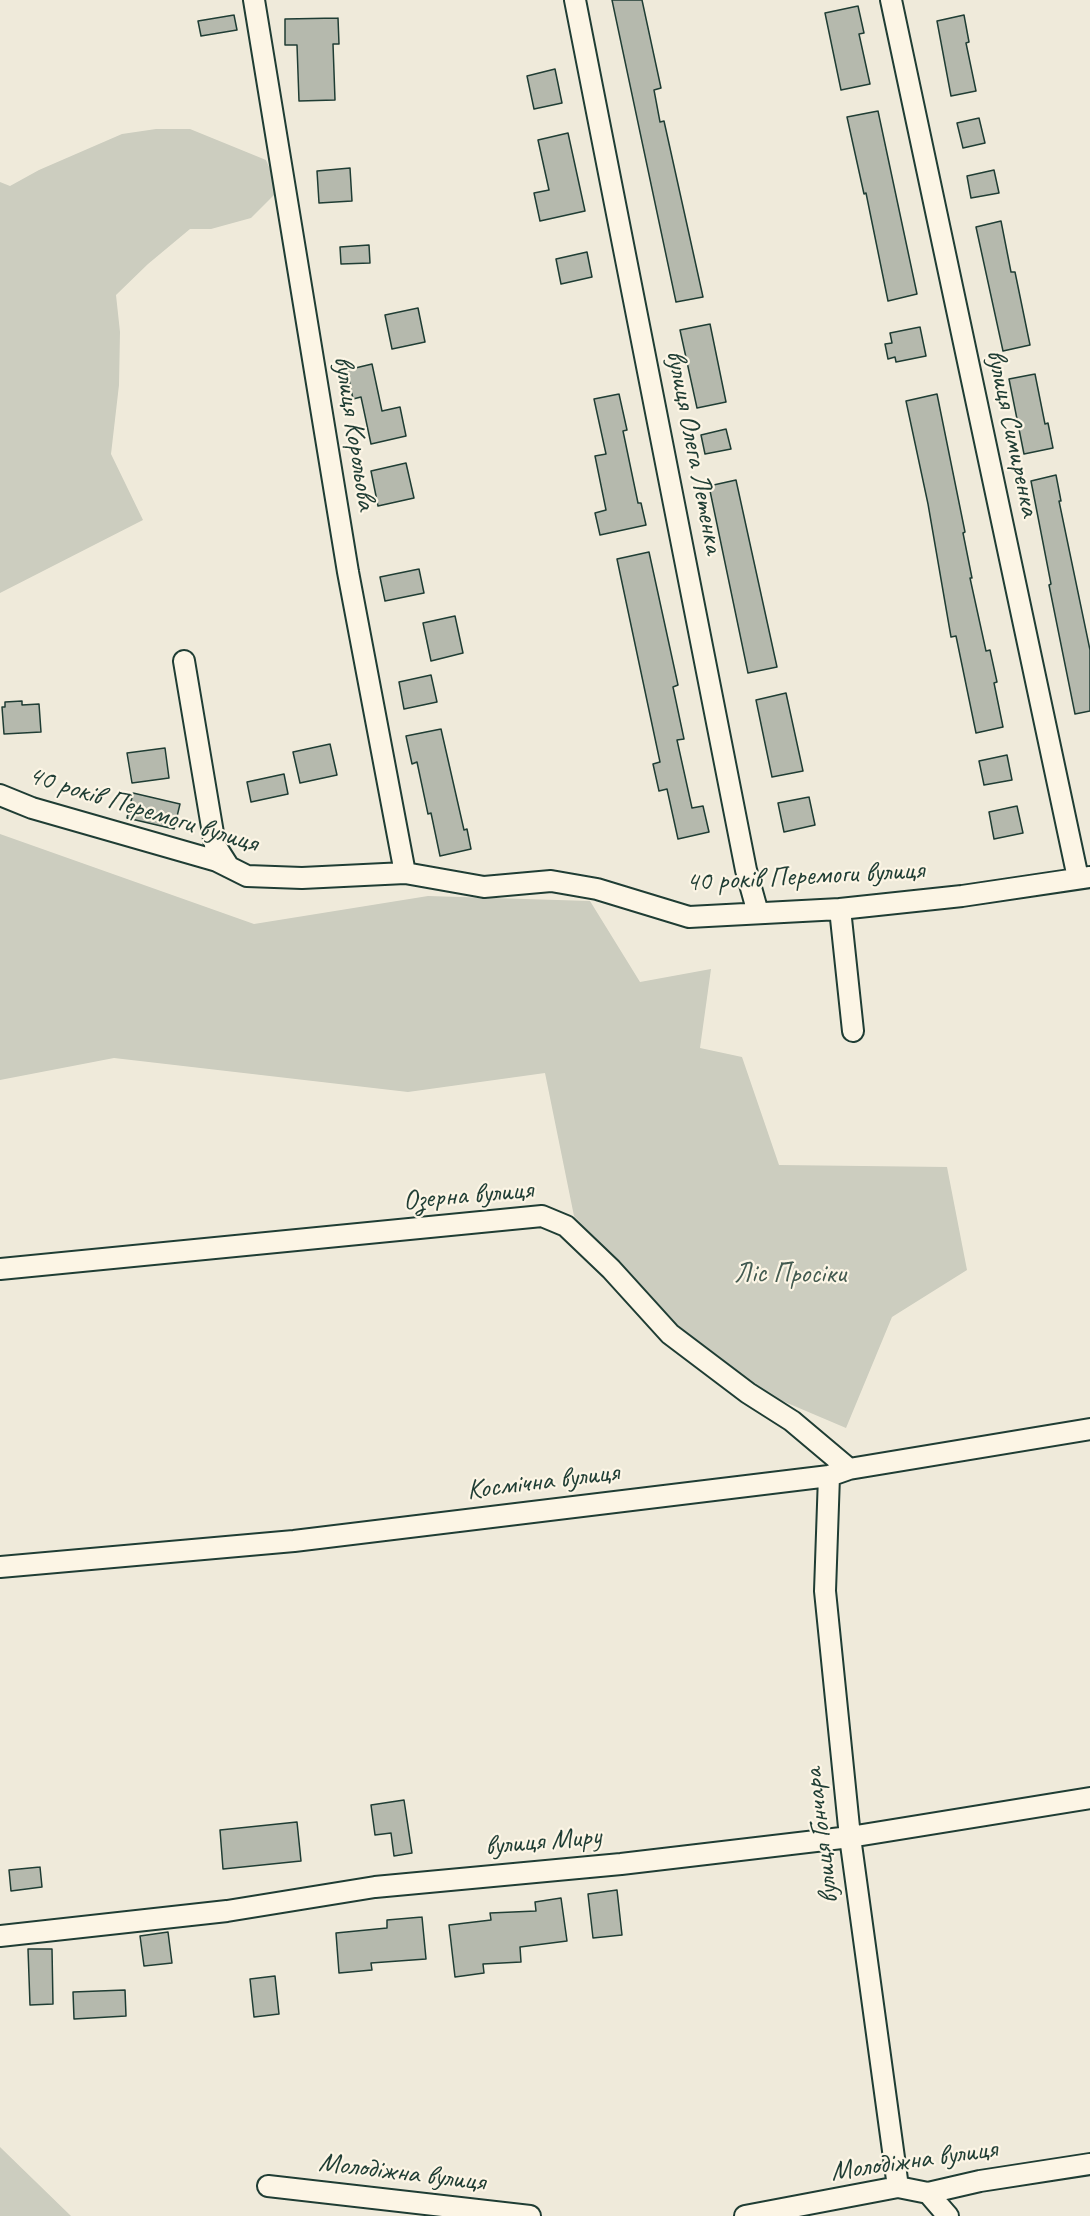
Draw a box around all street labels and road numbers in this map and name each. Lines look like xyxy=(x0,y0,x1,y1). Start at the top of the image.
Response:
street label: вулиця Симиренка xyxy=(978,346,1046,520)
street label: вулиця Олега Летенка xyxy=(658,347,730,557)
street label: вулиця Корольова xyxy=(325,353,383,513)
street label: 40 років Перемоги вулиця xyxy=(24,759,262,861)
street label: 40 років Перемоги вулиця xyxy=(685,854,925,900)
street label: Озерна вулиця xyxy=(402,1174,534,1218)
street label: Космічна вулиця xyxy=(465,1456,621,1508)
street label: вулиця Гончара xyxy=(797,1766,847,1906)
street label: вулиця Миру xyxy=(484,1820,602,1864)
street label: Молодіжна вулиця xyxy=(829,2133,999,2189)
street label: Молодіжна вулиця xyxy=(317,2146,487,2200)

